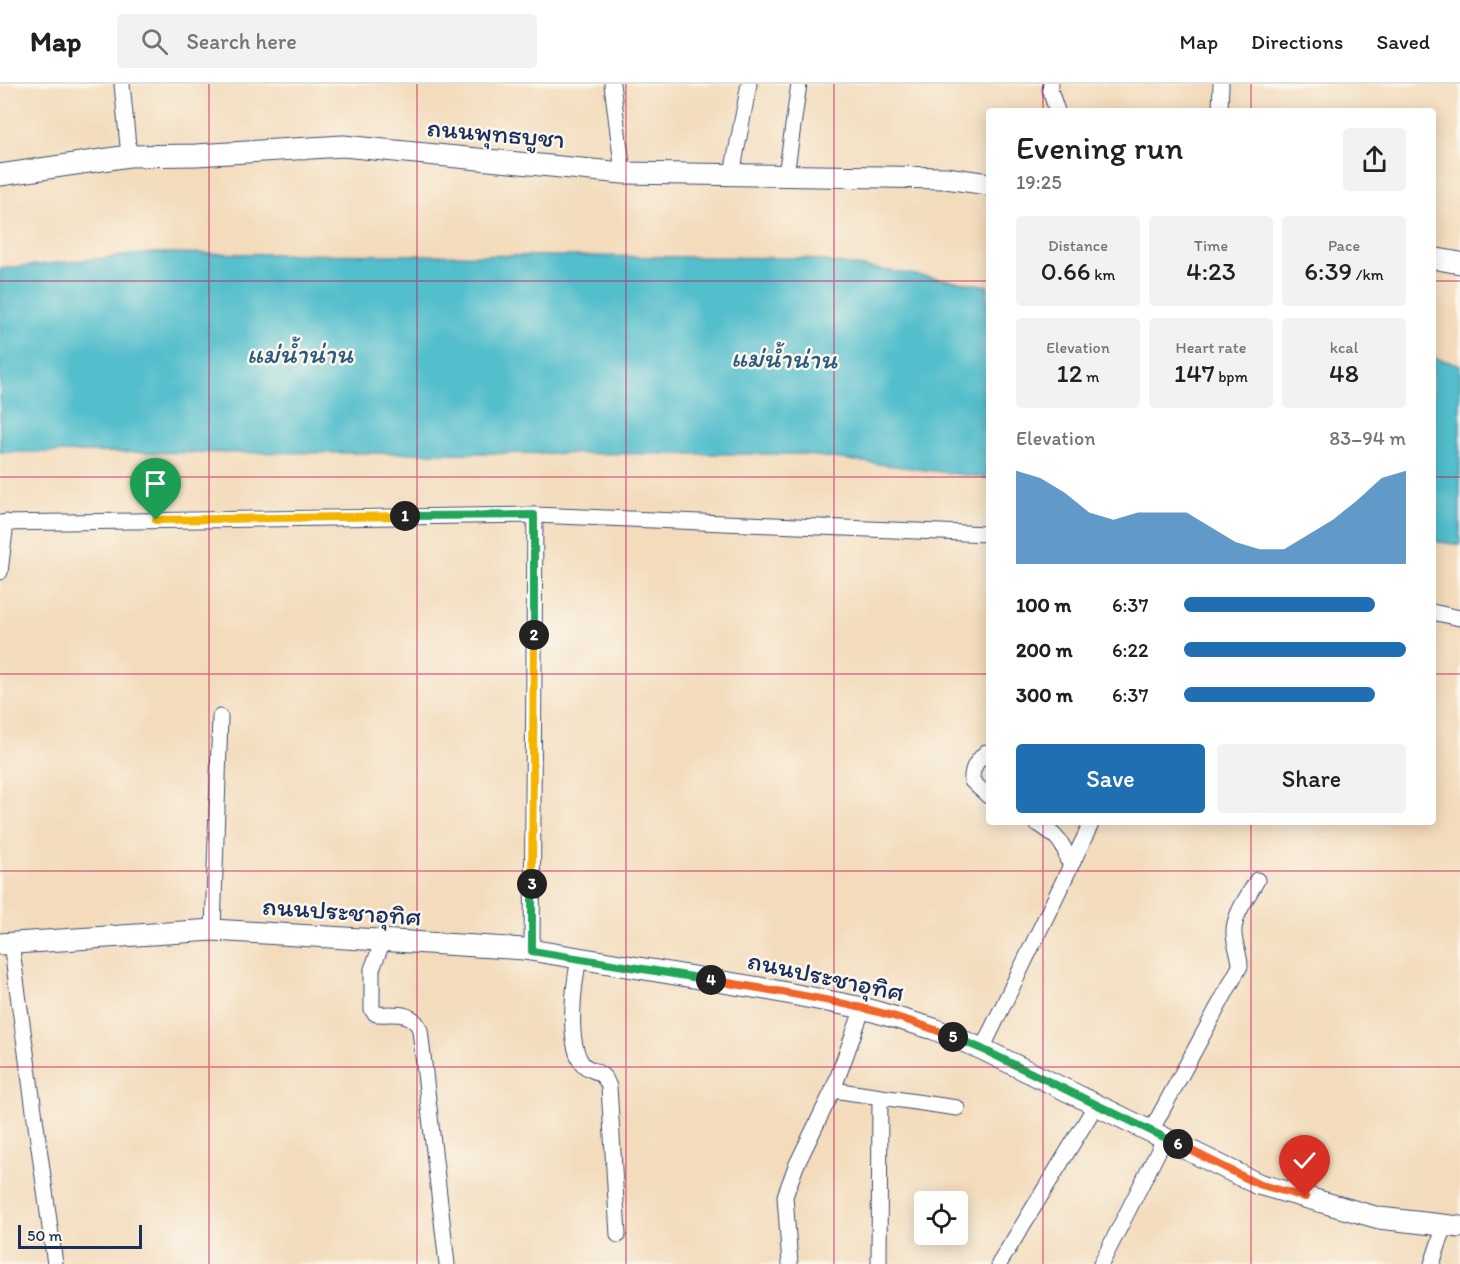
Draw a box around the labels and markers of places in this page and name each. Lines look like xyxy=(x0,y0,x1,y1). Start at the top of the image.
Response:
pin xyxy=(130,458,181,520)
pin: 1 xyxy=(390,501,420,531)
pin: 2 xyxy=(519,620,549,650)
pin: 3 xyxy=(517,869,547,899)
pin: 4 xyxy=(696,965,726,995)
pin: 5 xyxy=(938,1022,968,1052)
pin: 6 xyxy=(1163,1129,1193,1159)
pin xyxy=(1279,1135,1330,1197)

